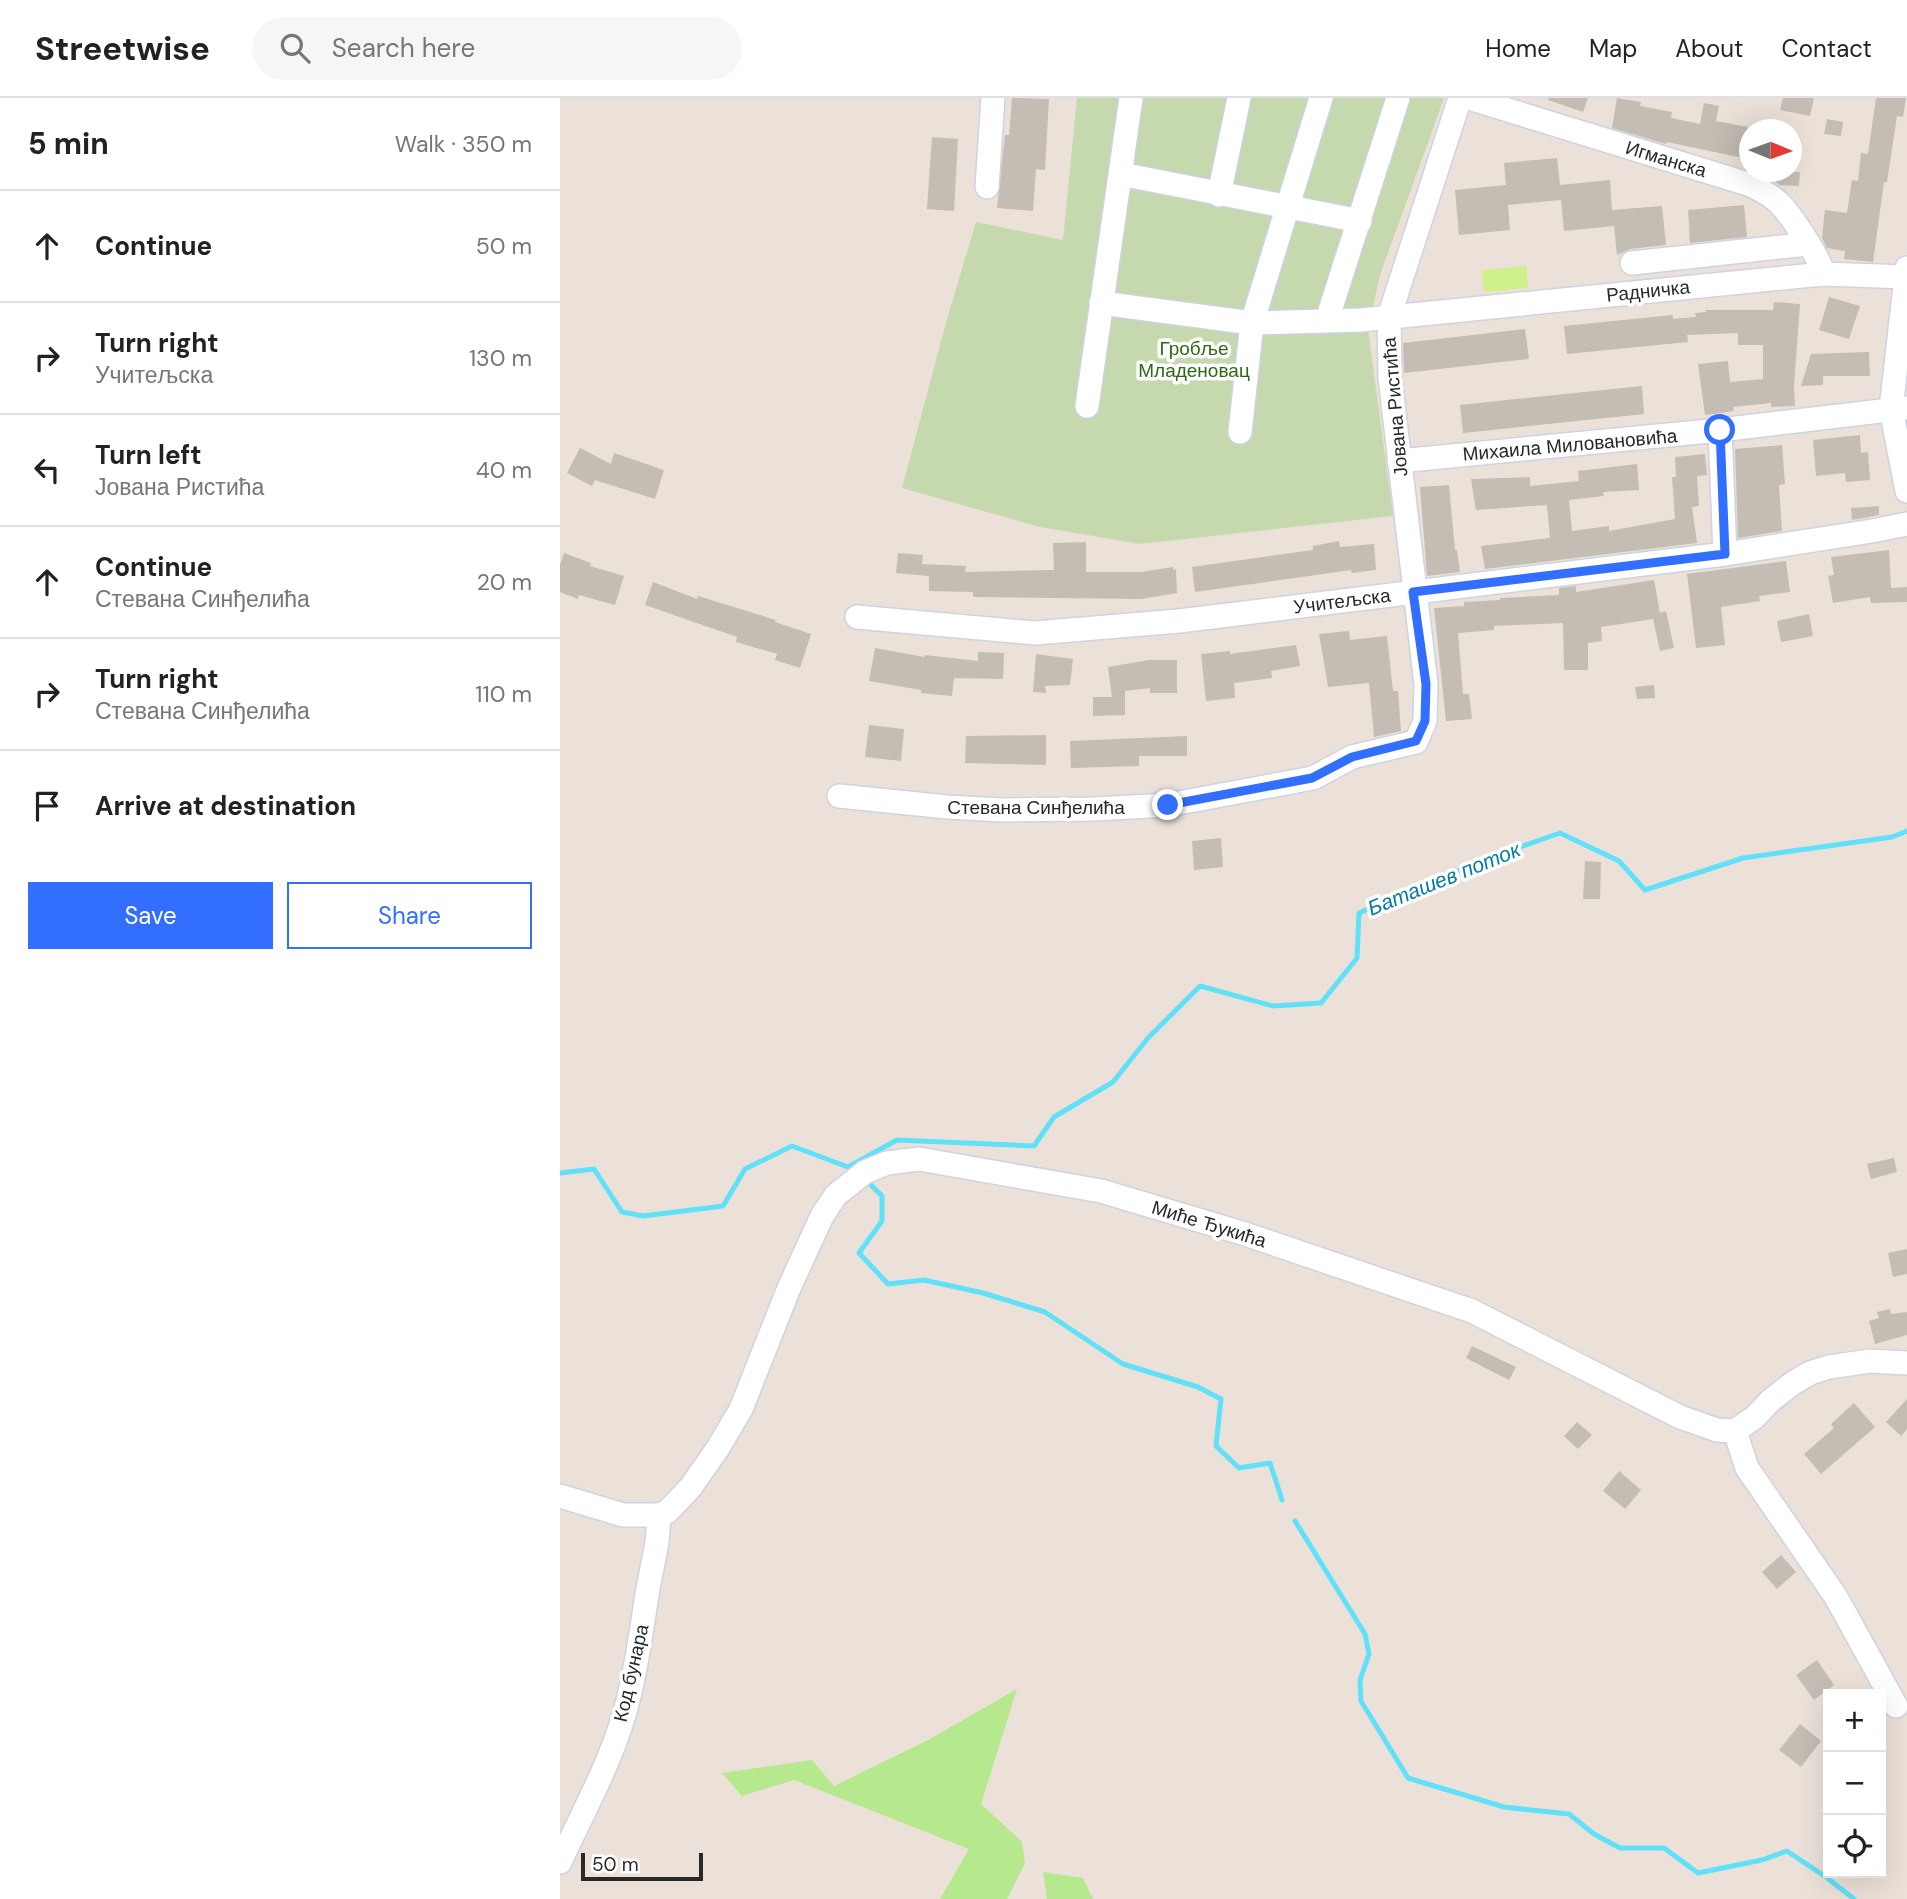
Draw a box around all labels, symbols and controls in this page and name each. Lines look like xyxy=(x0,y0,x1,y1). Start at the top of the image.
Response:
search box xyxy=(252,17,742,80)
text: Streetwise xyxy=(35,27,210,70)
icon: search xyxy=(276,29,314,67)
text: Search here xyxy=(332,31,475,65)
text: Home xyxy=(1485,33,1551,64)
text: Map xyxy=(1589,33,1637,64)
text: About xyxy=(1675,33,1744,64)
text: Contact xyxy=(1782,33,1872,64)
north arrow xyxy=(1739,119,1802,182)
text: 5 min xyxy=(28,124,109,163)
text: Walk · 350 m xyxy=(395,129,532,159)
street label: Игманска xyxy=(1622,135,1710,183)
icon: ahead xyxy=(28,227,66,265)
text: Continue xyxy=(95,229,212,263)
text: 50 m xyxy=(476,231,532,261)
street label: Радничка xyxy=(1605,274,1692,308)
text: Turn right xyxy=(95,326,219,360)
park label: Гробље Младеновац xyxy=(1138,336,1250,383)
street label: Јована Ристића xyxy=(1376,336,1414,478)
icon: right xyxy=(28,339,66,377)
text: 130 m xyxy=(469,343,532,373)
text: Учитељска xyxy=(95,360,213,390)
route start xyxy=(1704,414,1735,445)
street label: Михаила Миловановића xyxy=(1462,423,1679,467)
text: Turn left xyxy=(95,438,202,472)
icon: left xyxy=(28,451,66,489)
text: 40 m xyxy=(476,455,532,485)
text: Јована Ристића xyxy=(95,472,264,502)
text: Continue xyxy=(95,550,212,584)
icon: ahead xyxy=(28,563,66,601)
text: 20 m xyxy=(477,567,532,597)
street label: Учитељска xyxy=(1292,583,1392,619)
text: Стевана Синђелића xyxy=(95,584,310,614)
text: Turn right xyxy=(95,662,219,696)
icon: right xyxy=(28,675,66,713)
text: 110 m xyxy=(475,679,532,709)
text: Стевана Синђелића xyxy=(95,696,310,726)
icon: arrive xyxy=(28,787,66,825)
text: Arrive at destination xyxy=(95,789,356,823)
route end xyxy=(1152,789,1183,820)
street label: Стевана Синђелића xyxy=(947,795,1125,820)
water label: Баташев поток xyxy=(1363,835,1526,922)
button: Save xyxy=(28,882,273,949)
button: Share xyxy=(287,882,532,949)
street label: Миће Ђукића xyxy=(1149,1195,1270,1253)
street label: Код бунара xyxy=(608,1621,654,1724)
map controls xyxy=(1823,1689,1886,1878)
button: + xyxy=(1823,1689,1886,1752)
button: − xyxy=(1823,1752,1886,1815)
button: locate xyxy=(1823,1815,1886,1878)
scale bar xyxy=(581,1850,704,1882)
text: 50 m xyxy=(592,1852,639,1877)

